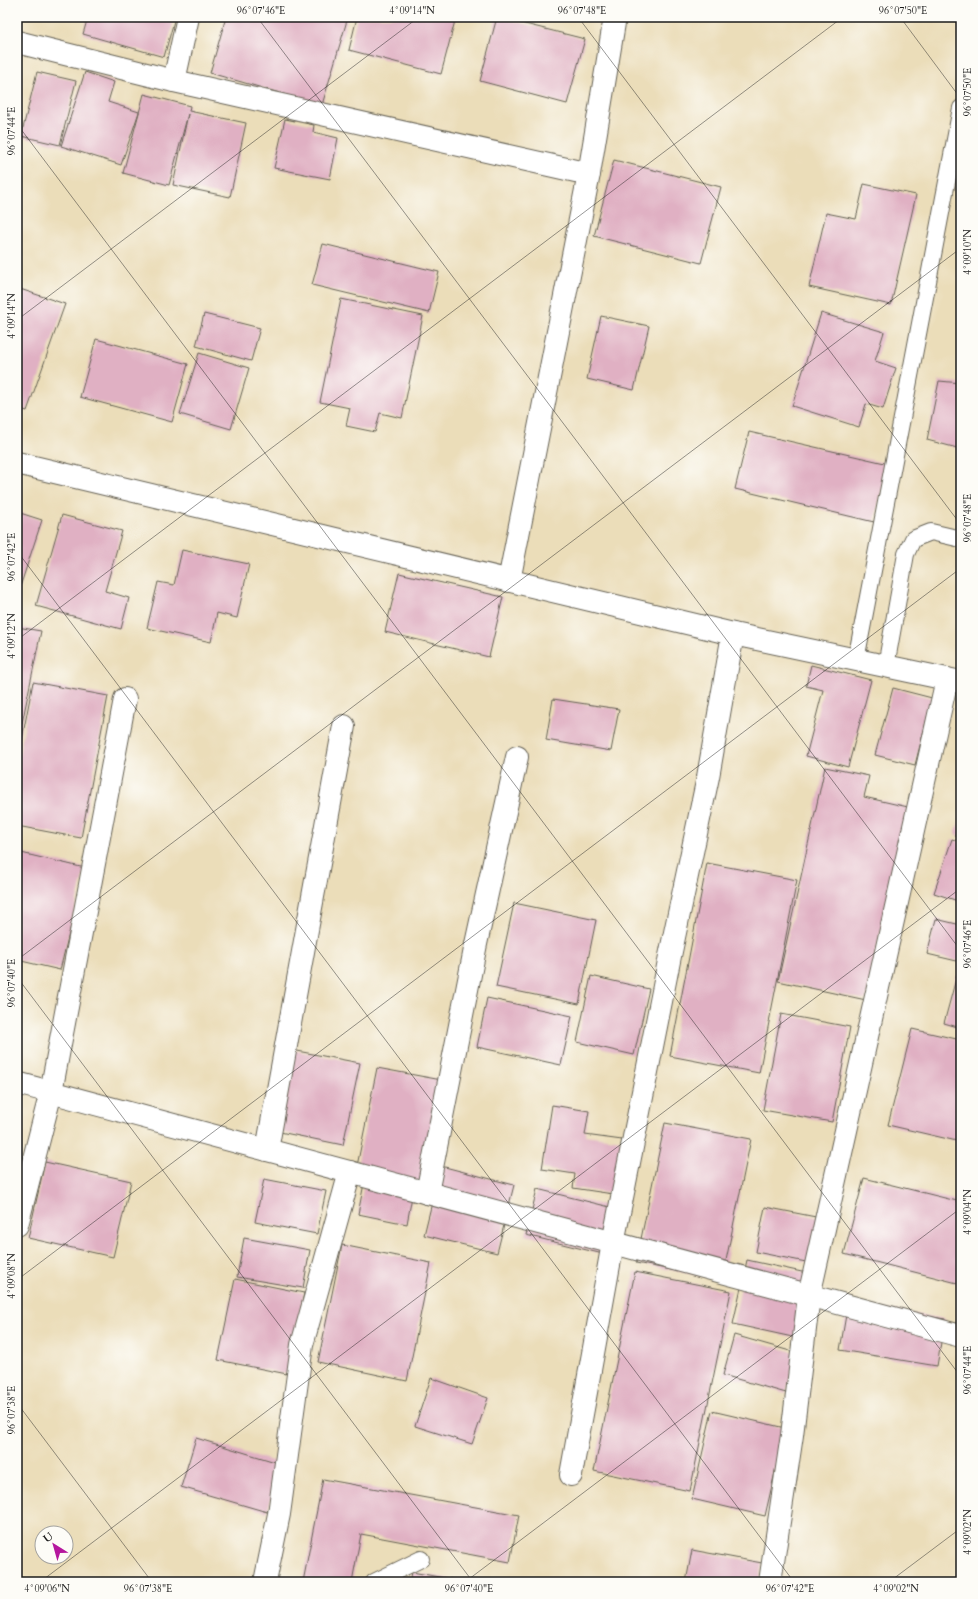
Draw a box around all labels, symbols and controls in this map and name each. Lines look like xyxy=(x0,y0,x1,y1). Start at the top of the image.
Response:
text: 96°07'46"E xyxy=(237,4,285,18)
text: 4°09'14"N xyxy=(389,4,435,18)
text: 96°07'48"E xyxy=(558,4,606,18)
text: 96°07'50"E xyxy=(879,4,927,18)
text: 96°07'50"E xyxy=(961,68,975,116)
text: 96°07'44"E xyxy=(5,107,19,155)
text: 4°09'10"N xyxy=(961,229,975,275)
text: 4°09'14"N xyxy=(5,293,19,339)
text: 96°07'48"E xyxy=(961,494,975,542)
text: 96°07'42"E xyxy=(5,533,19,581)
text: 4°09'12"N xyxy=(5,613,19,659)
text: 96°07'46"E xyxy=(961,920,975,968)
text: 96°07'40"E xyxy=(5,959,19,1007)
text: 4°09'04"N xyxy=(961,1189,975,1235)
text: 4°09'08"N xyxy=(5,1253,19,1299)
text: 96°07'44"E xyxy=(961,1346,975,1394)
text: 96°07'38"E xyxy=(5,1386,19,1434)
text: 4°09'02"N xyxy=(961,1509,975,1555)
north arrow xyxy=(34,1525,74,1565)
text: U xyxy=(40,1529,56,1546)
text: 4°09'06"N xyxy=(24,1582,70,1596)
text: 96°07'38"E xyxy=(124,1582,172,1596)
text: 96°07'40"E xyxy=(445,1582,493,1596)
text: 96°07'42"E xyxy=(766,1582,814,1596)
text: 4°09'02"N xyxy=(873,1582,919,1596)

